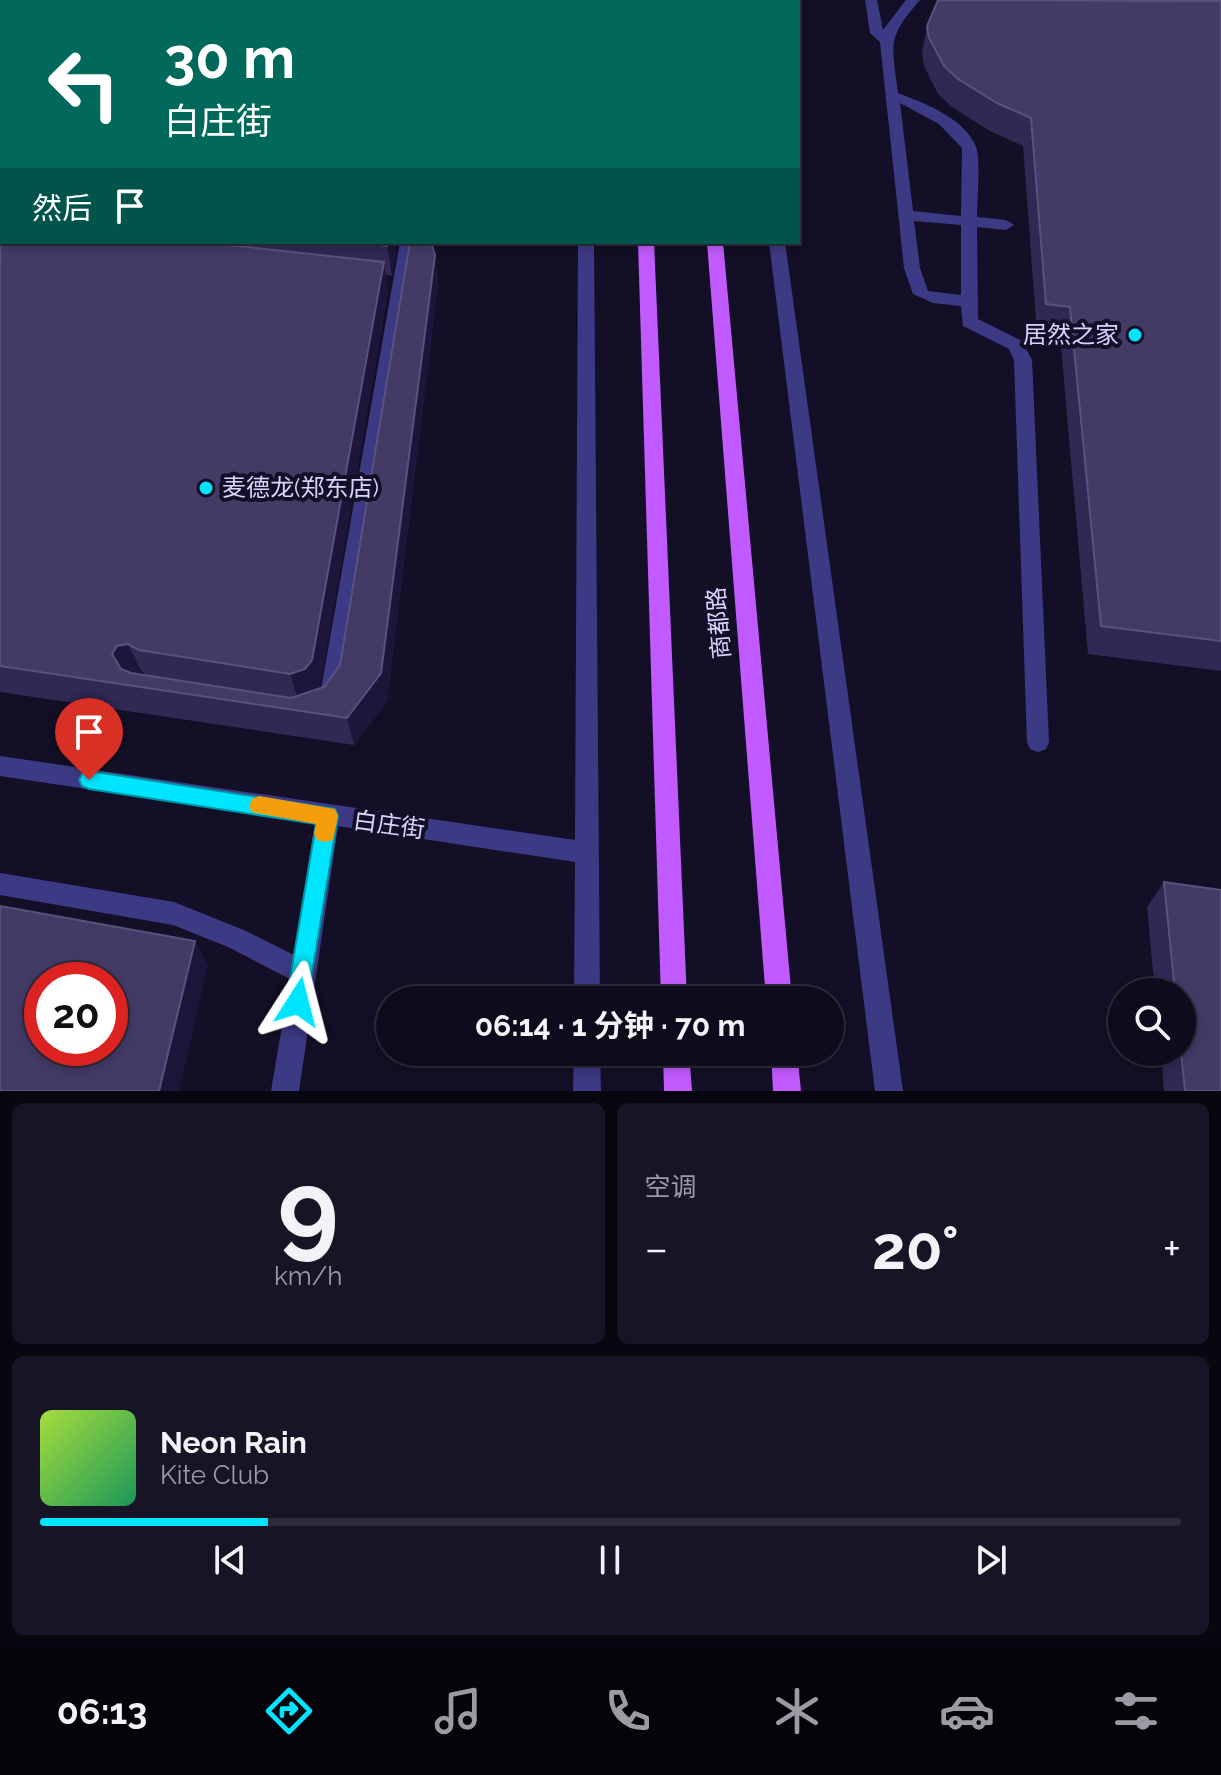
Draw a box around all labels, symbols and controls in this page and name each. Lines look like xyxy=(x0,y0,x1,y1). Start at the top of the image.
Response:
text: 30 m xyxy=(164,25,295,91)
icon: left xyxy=(32,32,136,136)
text: 白庄街 xyxy=(164,100,272,142)
icon: arrive xyxy=(108,184,152,228)
text: 然后 xyxy=(32,191,92,226)
place label: 居然之家 xyxy=(1023,320,1119,349)
marker: 居然之家 xyxy=(1126,326,1144,344)
place label: 麦德龙(郑东店) xyxy=(222,473,379,502)
marker: 麦德龙(郑东店) xyxy=(197,479,215,497)
street label: 商都路 xyxy=(701,586,736,660)
pin xyxy=(55,698,123,780)
icon: arrive xyxy=(67,710,111,754)
street label: 白庄街 xyxy=(351,805,427,844)
position arrow xyxy=(256,960,340,1044)
speed limit sign: 20 xyxy=(24,962,128,1066)
map controls xyxy=(1108,978,1196,1066)
button: search xyxy=(1108,978,1196,1066)
text: 06:14 · 1 分钟 · 70 m xyxy=(475,1008,745,1043)
text: 9 xyxy=(278,1148,339,1270)
text: 空调 xyxy=(645,1172,697,1202)
text: 20° xyxy=(872,1213,959,1283)
text: − xyxy=(645,1223,668,1274)
text: + xyxy=(1163,1223,1181,1274)
text: km/h xyxy=(274,1261,343,1291)
text: Neon Rain xyxy=(160,1425,307,1460)
text: Kite Club xyxy=(160,1460,269,1490)
icon: previous xyxy=(208,1538,252,1582)
icon: pause xyxy=(588,1538,632,1582)
icon: next xyxy=(969,1538,1013,1582)
icon: directions xyxy=(261,1683,317,1739)
icon: music xyxy=(430,1683,486,1739)
icon: phone xyxy=(600,1683,656,1739)
icon: climate xyxy=(769,1683,825,1739)
icon: car xyxy=(939,1683,995,1739)
icon: filters xyxy=(1108,1683,1164,1739)
text: 06:13 xyxy=(57,1690,147,1732)

